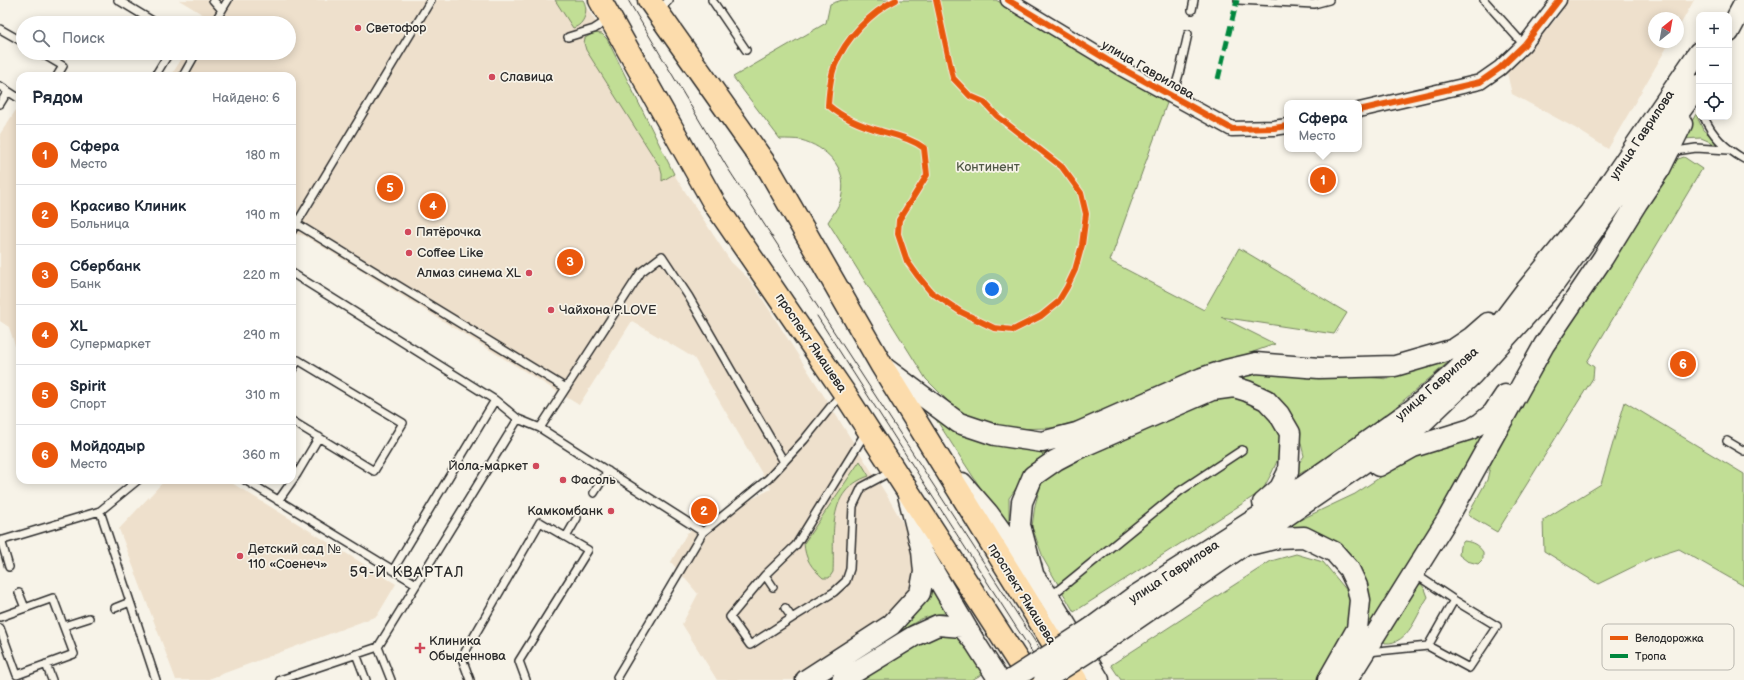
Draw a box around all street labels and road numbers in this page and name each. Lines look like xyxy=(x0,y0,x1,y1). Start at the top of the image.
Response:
street label: улица Гаврилова xyxy=(1099,37,1197,103)
street label: улица Гаврилова xyxy=(1606,87,1678,183)
street label: проспект Ямашева xyxy=(772,290,850,396)
street label: улица Гаврилова xyxy=(1392,344,1482,424)
street label: улица Гаврилова xyxy=(1126,537,1222,607)
street label: проспект Ямашева xyxy=(984,540,1060,648)

